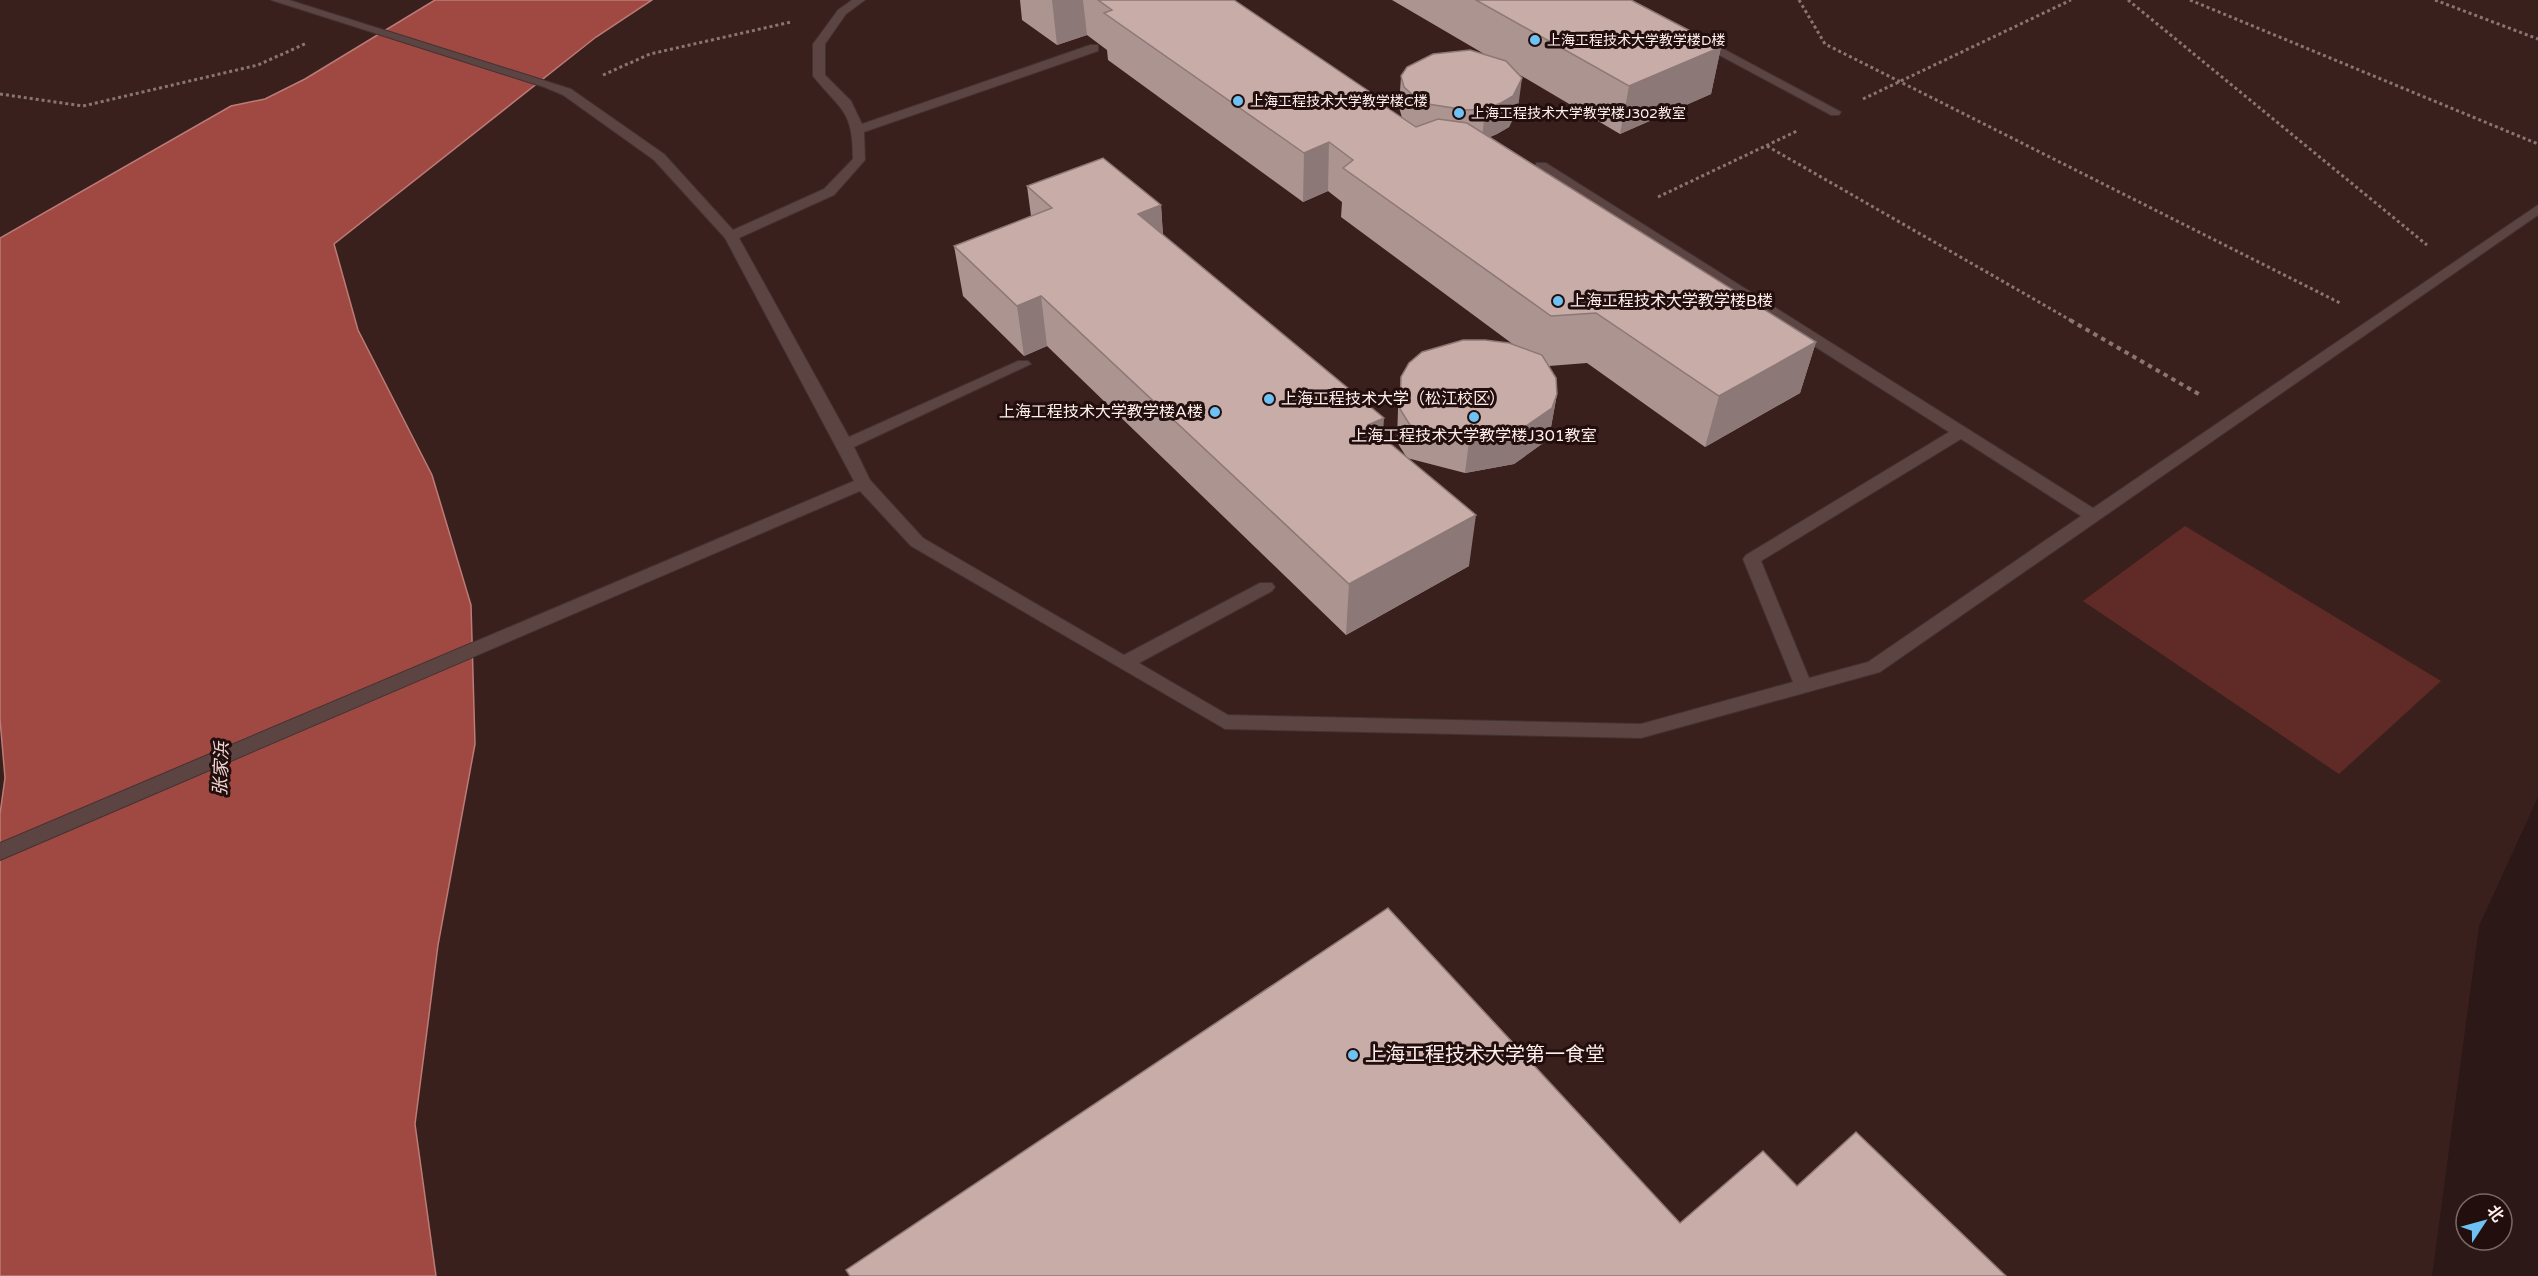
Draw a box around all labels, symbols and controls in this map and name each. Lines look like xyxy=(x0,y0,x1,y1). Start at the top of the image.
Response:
place label: 上海工程技术大学教学楼D楼 xyxy=(1547,32,1726,49)
marker: 上海工程技术大学教学楼D楼 xyxy=(1528,33,1542,47)
place label: 上海工程技术大学教学楼C楼 xyxy=(1250,93,1428,110)
marker: 上海工程技术大学教学楼C楼 xyxy=(1231,94,1245,108)
place label: 上海工程技术大学教学楼J302教室 xyxy=(1471,105,1686,122)
marker: 上海工程技术大学教学楼J302教室 xyxy=(1452,106,1466,120)
place label: 上海工程技术大学教学楼B楼 xyxy=(1570,291,1773,311)
marker: 上海工程技术大学教学楼B楼 xyxy=(1551,294,1565,308)
place label: 上海工程技术大学（松江校区） xyxy=(1281,389,1505,409)
marker: 上海工程技术大学（松江校区） xyxy=(1262,392,1276,406)
place label: 上海工程技术大学教学楼A楼 xyxy=(999,402,1203,422)
marker: 上海工程技术大学教学楼A楼 xyxy=(1208,405,1222,419)
marker: 上海工程技术大学教学楼J301教室 xyxy=(1467,410,1481,424)
place label: 上海工程技术大学教学楼J301教室 xyxy=(1351,426,1597,446)
water label: 张家浜 xyxy=(209,740,233,796)
place label: 上海工程技术大学第一食堂 xyxy=(1365,1043,1605,1067)
marker: 上海工程技术大学第一食堂 xyxy=(1346,1048,1360,1062)
north arrow xyxy=(2454,1192,2514,1252)
text: 北 xyxy=(2483,1201,2508,1226)

